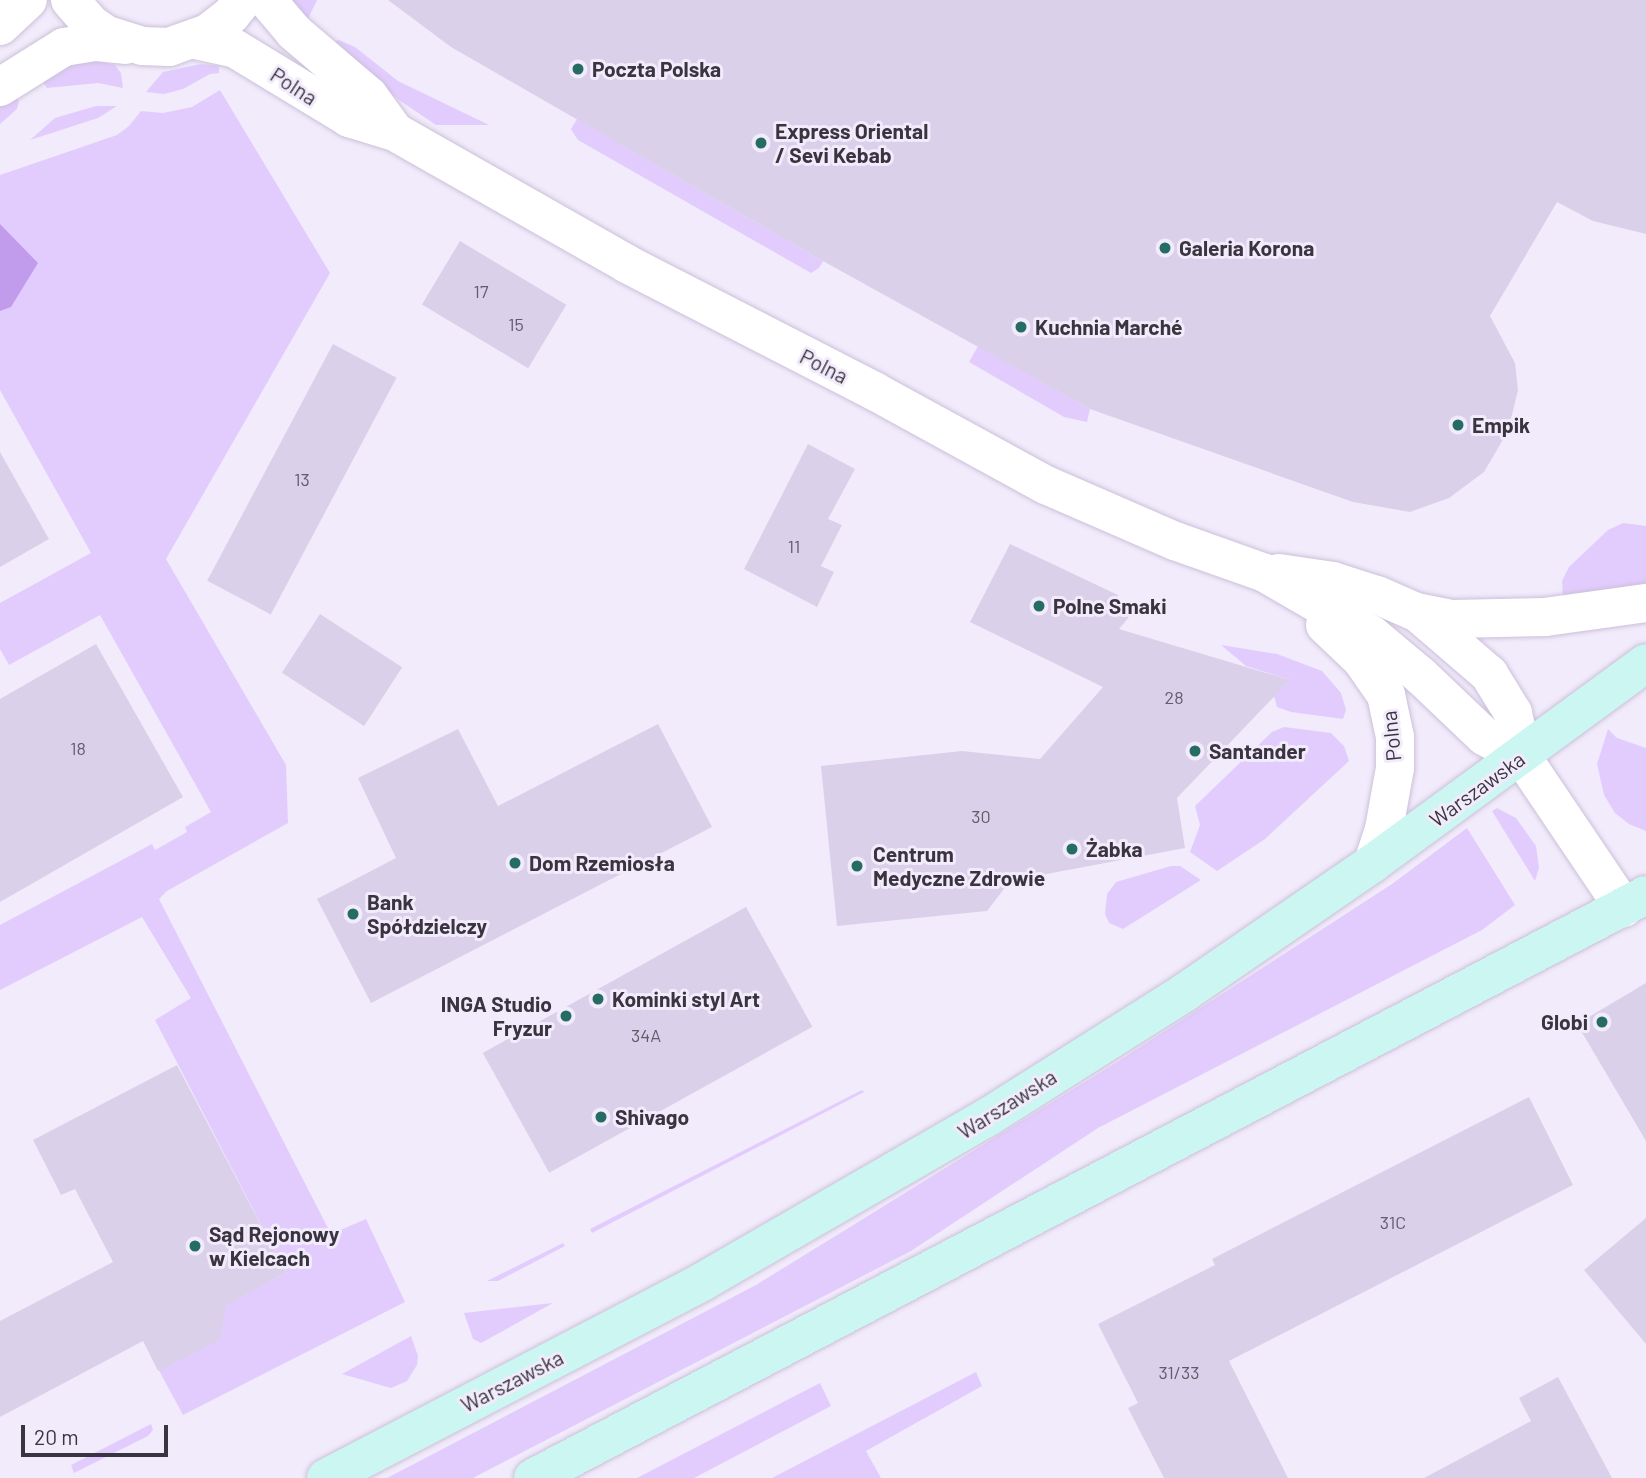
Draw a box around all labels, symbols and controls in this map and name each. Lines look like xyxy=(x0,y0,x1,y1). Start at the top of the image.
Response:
place label: Poczta Polska xyxy=(592,56,721,82)
marker: Poczta Polska xyxy=(570,61,586,77)
street label: Polna xyxy=(266,62,322,110)
place label: Express Oriental / Sevi Kebab xyxy=(775,118,928,168)
marker: Express Oriental / Sevi Kebab xyxy=(753,135,769,151)
place label: Galeria Korona xyxy=(1179,235,1314,261)
marker: Galeria Korona xyxy=(1157,240,1173,256)
house number: 17 xyxy=(474,280,488,302)
house number: 15 xyxy=(508,313,524,335)
place label: Kuchnia Marché xyxy=(1035,314,1182,340)
marker: Kuchnia Marché xyxy=(1013,319,1029,335)
street label: Polna xyxy=(796,343,852,389)
place label: Empik xyxy=(1472,412,1530,438)
marker: Empik xyxy=(1450,417,1466,433)
house number: 13 xyxy=(294,468,310,490)
house number: 11 xyxy=(788,535,800,557)
place label: Polne Smaki xyxy=(1053,593,1167,619)
marker: Polne Smaki xyxy=(1031,598,1047,614)
house number: 28 xyxy=(1164,686,1184,708)
street label: Polna xyxy=(1376,710,1406,762)
house number: 18 xyxy=(70,737,86,759)
place label: Santander xyxy=(1209,738,1306,764)
marker: Santander xyxy=(1187,743,1203,759)
street label: Warszawska xyxy=(1425,746,1529,832)
house number: 30 xyxy=(971,805,991,827)
place label: Żabka xyxy=(1086,836,1142,862)
place label: Centrum Medyczne Zdrowie xyxy=(873,841,1045,891)
marker: Żabka xyxy=(1064,841,1080,857)
place label: Dom Rzemiosła xyxy=(529,850,675,876)
marker: Dom Rzemiosła xyxy=(507,855,523,871)
marker: Centrum Medyczne Zdrowie xyxy=(847,856,867,876)
place label: Bank Spółdzielczy xyxy=(367,889,487,939)
marker: Bank Spółdzielczy xyxy=(345,906,361,922)
place label: Kominki styl Art xyxy=(612,986,760,1012)
place label: INGA Studio Fryzur xyxy=(441,991,552,1041)
marker: Kominki styl Art xyxy=(590,991,606,1007)
marker: INGA Studio Fryzur xyxy=(558,1008,574,1024)
place label: Globi xyxy=(1541,1009,1588,1035)
marker: Globi xyxy=(1594,1014,1610,1030)
house number: 34A xyxy=(631,1024,661,1046)
street label: Warszawska xyxy=(953,1064,1061,1144)
place label: Shivago xyxy=(615,1104,689,1130)
marker: Shivago xyxy=(593,1109,609,1125)
house number: 31C xyxy=(1380,1211,1406,1233)
place label: Sąd Rejonowy w Kielcach xyxy=(209,1221,339,1271)
marker: Sąd Rejonowy w Kielcach xyxy=(187,1238,203,1254)
street label: Warszawska xyxy=(457,1344,567,1418)
house number: 31/33 xyxy=(1158,1361,1200,1383)
scale bar xyxy=(24,1412,172,1456)
text: 20 m xyxy=(34,1424,79,1449)

